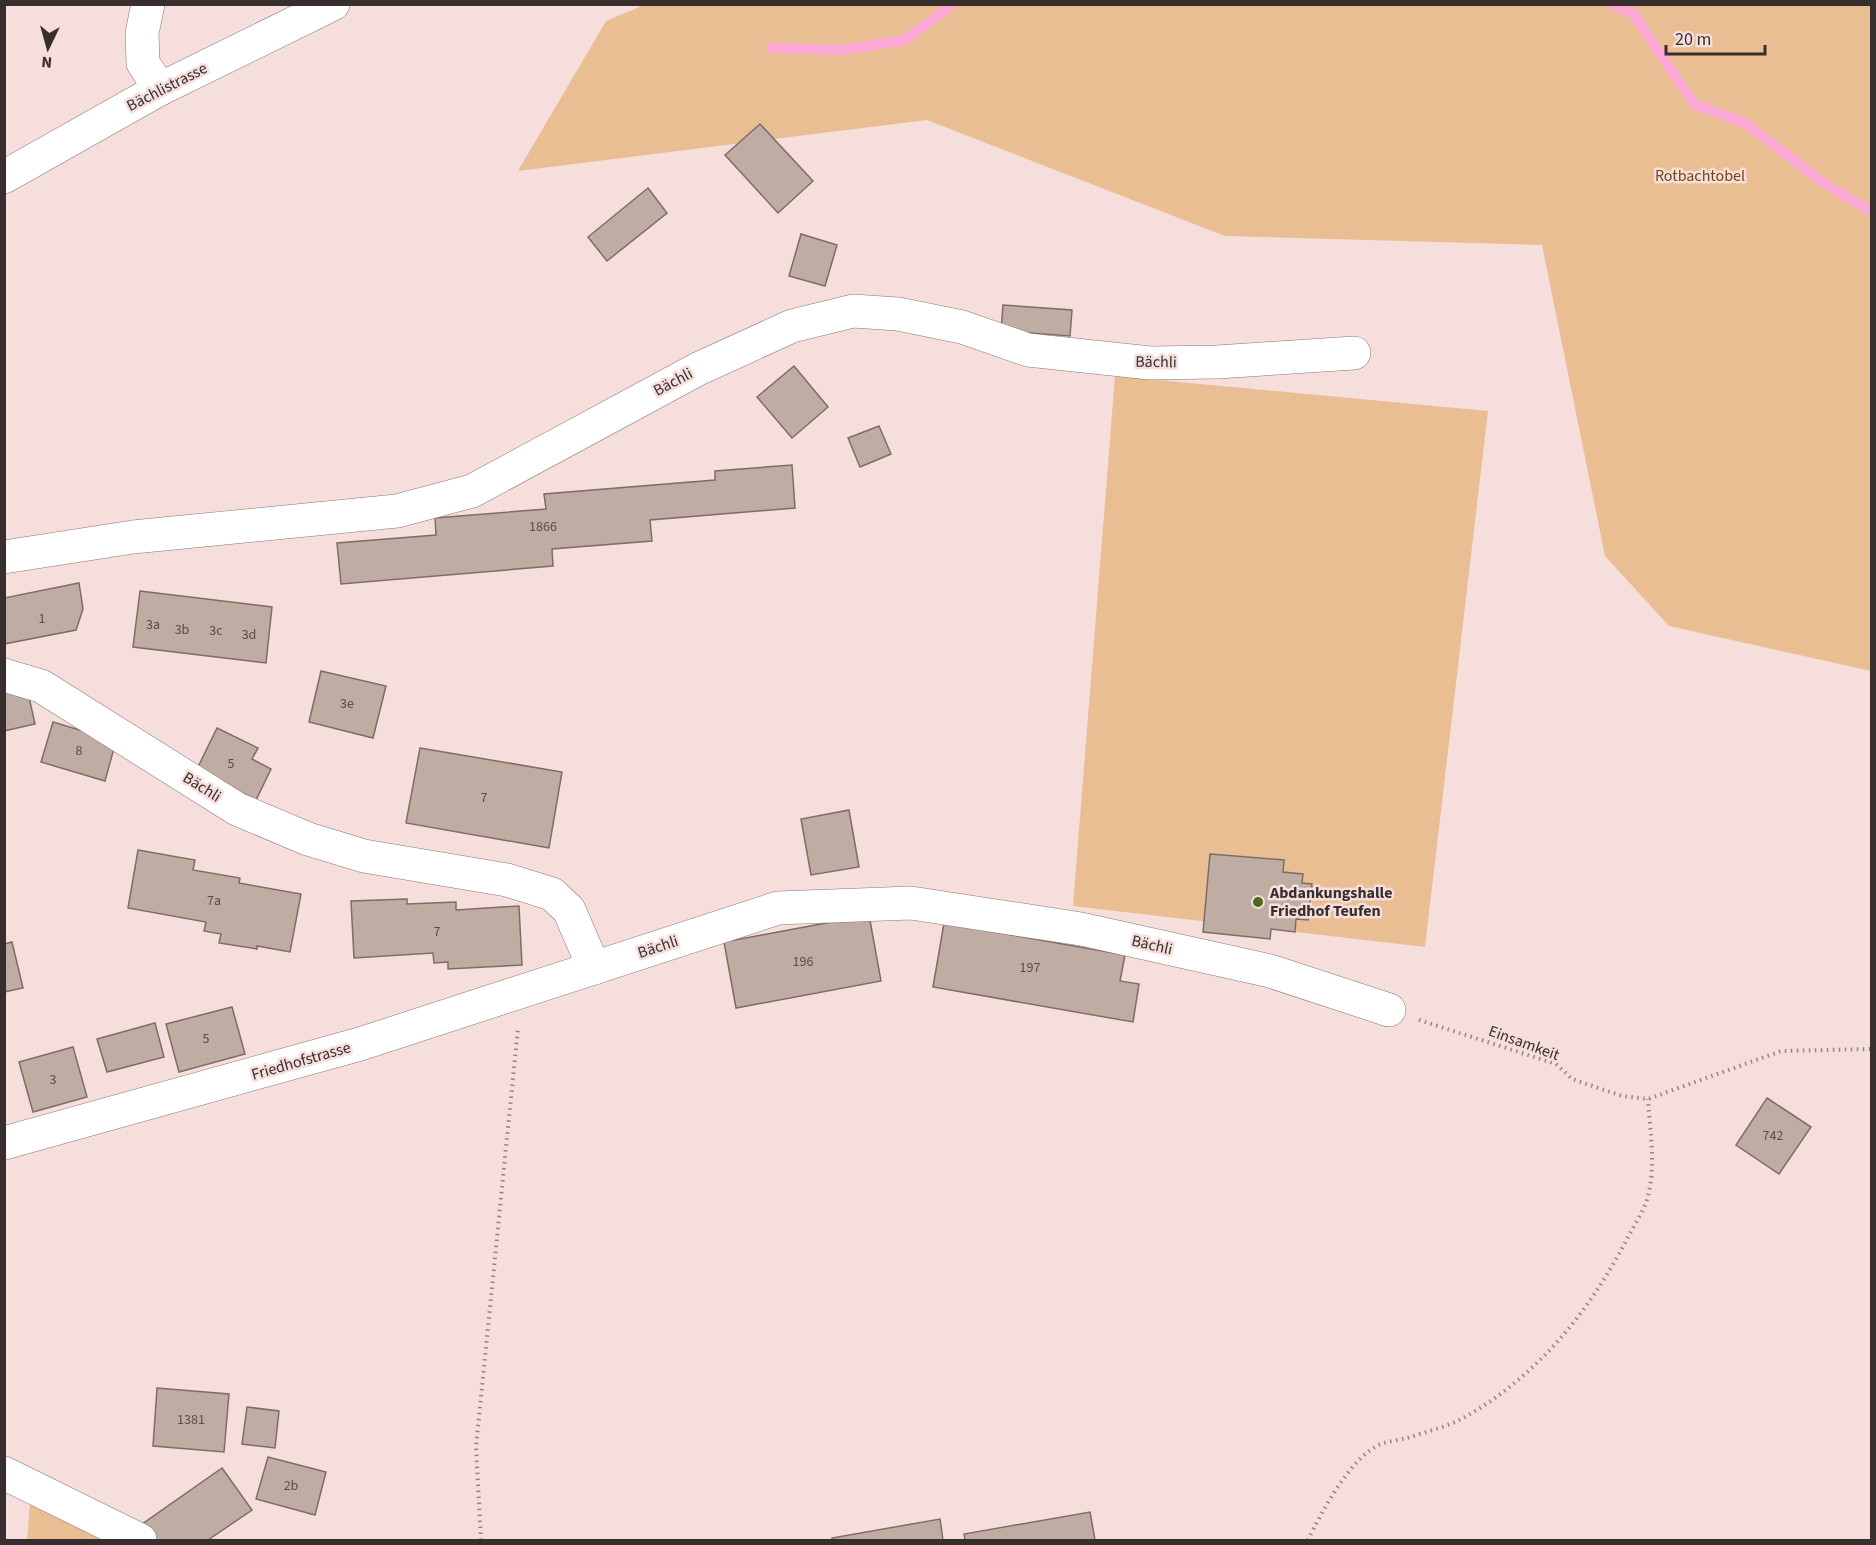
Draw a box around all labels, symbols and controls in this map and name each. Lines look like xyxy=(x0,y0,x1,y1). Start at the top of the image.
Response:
north arrow xyxy=(18,18,78,78)
scale bar xyxy=(1666,18,1765,56)
text: 20 m xyxy=(1675,27,1711,52)
text: N xyxy=(41,51,53,73)
street label: Bächlistrasse xyxy=(123,57,211,117)
park label: Rotbachtobel xyxy=(1655,165,1745,187)
street label: Bächli xyxy=(1135,351,1177,373)
street label: Bächli xyxy=(650,363,696,401)
house number: 1866 xyxy=(529,517,557,537)
house number: 1 xyxy=(39,609,46,629)
house number: 3a xyxy=(146,615,160,635)
house number: 3b xyxy=(175,620,190,640)
house number: 3c xyxy=(209,621,223,641)
house number: 3d xyxy=(242,625,256,645)
house number: 3e xyxy=(340,694,354,714)
house number: 8 xyxy=(76,741,83,761)
house number: 5 xyxy=(228,754,235,774)
street label: Bächli xyxy=(179,767,225,807)
house number: 7 xyxy=(481,788,488,808)
place label: Abdankungshalle Friedhof Teufen xyxy=(1269,882,1392,922)
house number: 7a xyxy=(207,891,221,911)
marker: Abdankungshalle Friedhof Teufen xyxy=(1251,895,1265,909)
house number: 7 xyxy=(434,922,441,942)
street label: Bächli xyxy=(635,930,681,964)
street label: Bächli xyxy=(1129,930,1175,960)
house number: 196 xyxy=(793,952,813,972)
house number: 197 xyxy=(1020,958,1040,978)
street label: Einsamkeit xyxy=(1485,1020,1563,1066)
house number: 5 xyxy=(203,1029,210,1049)
street label: Friedhofstrasse xyxy=(249,1036,353,1086)
house number: 3 xyxy=(50,1070,57,1090)
house number: 742 xyxy=(1763,1126,1783,1146)
house number: 1381 xyxy=(177,1410,205,1430)
house number: 2b xyxy=(284,1476,299,1496)

